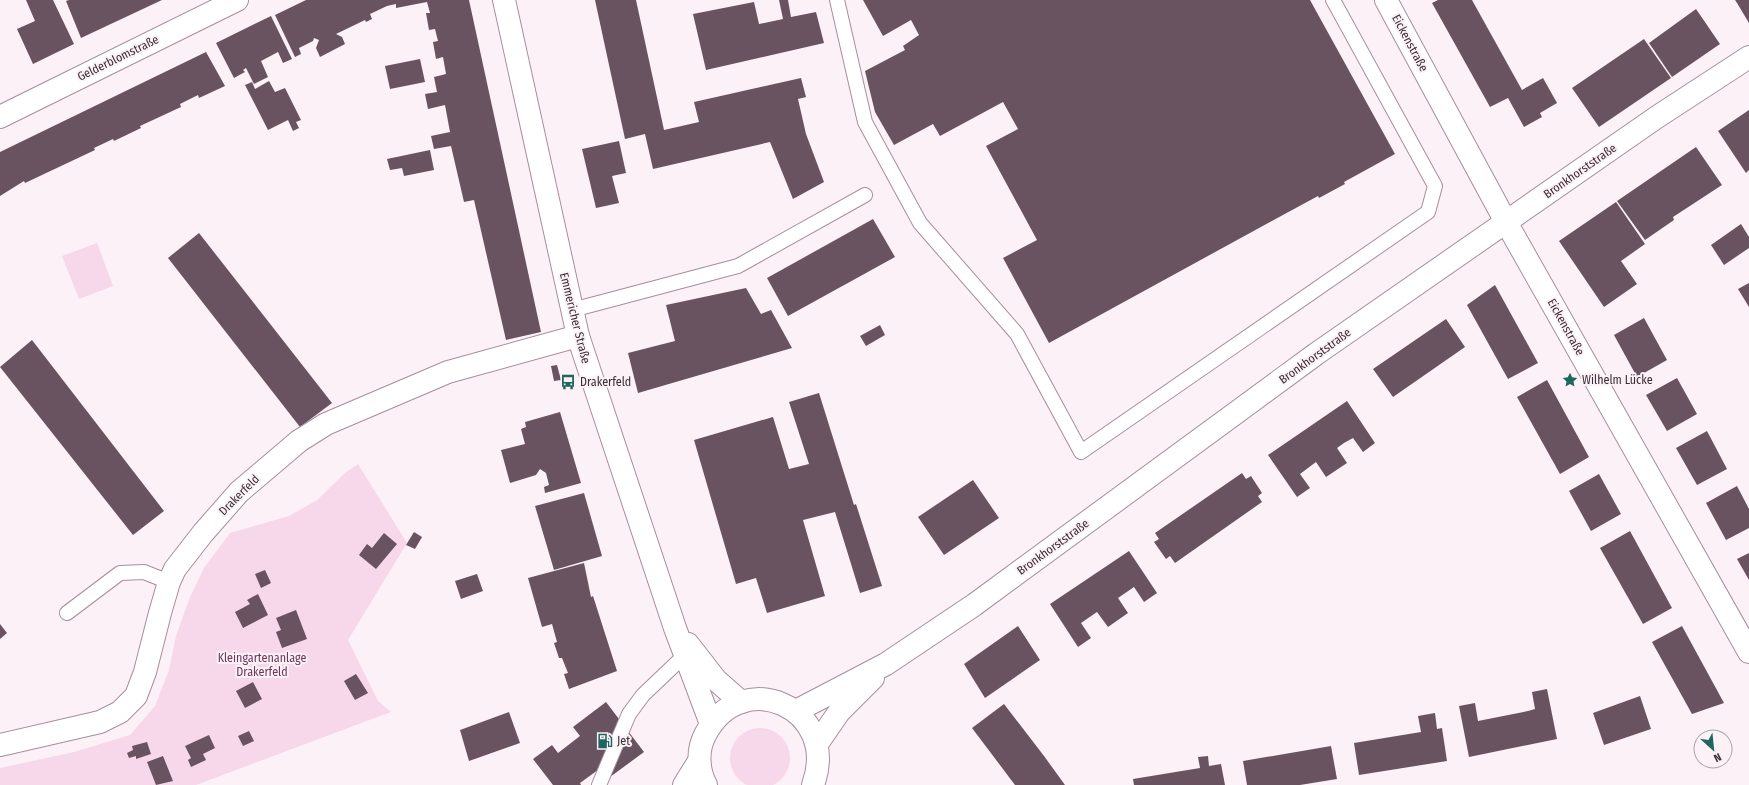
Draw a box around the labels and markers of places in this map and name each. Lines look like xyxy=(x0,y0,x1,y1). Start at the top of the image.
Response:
place icon: Wilhelm Lücke xyxy=(1561,371,1579,389)
bus stop icon: Drakerfeld xyxy=(559,373,577,391)
place label: Wilhelm Lücke xyxy=(1582,373,1653,387)
place label: Drakerfeld xyxy=(580,375,631,389)
fuel station icon: Jet xyxy=(596,732,614,750)
place label: Jet xyxy=(617,734,630,748)

